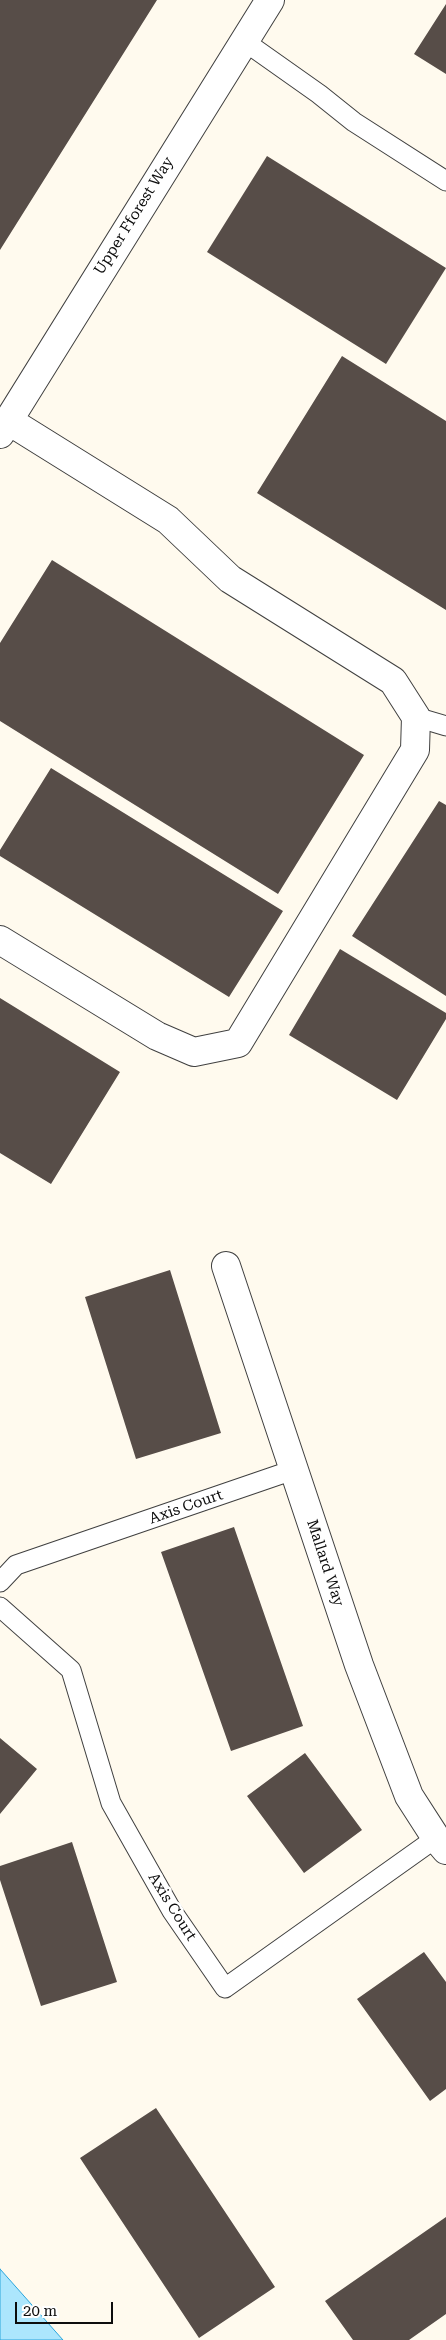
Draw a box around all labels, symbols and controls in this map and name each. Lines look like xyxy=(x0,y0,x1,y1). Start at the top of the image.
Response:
street label: Upper Fforest Way xyxy=(90,154,178,278)
street label: Axis Court xyxy=(147,1486,225,1528)
street label: Mallard Way xyxy=(302,1517,348,1609)
street label: Axis Court xyxy=(144,1870,200,1944)
scale bar xyxy=(18,2292,115,2324)
text: 20 m xyxy=(23,2302,57,2320)

